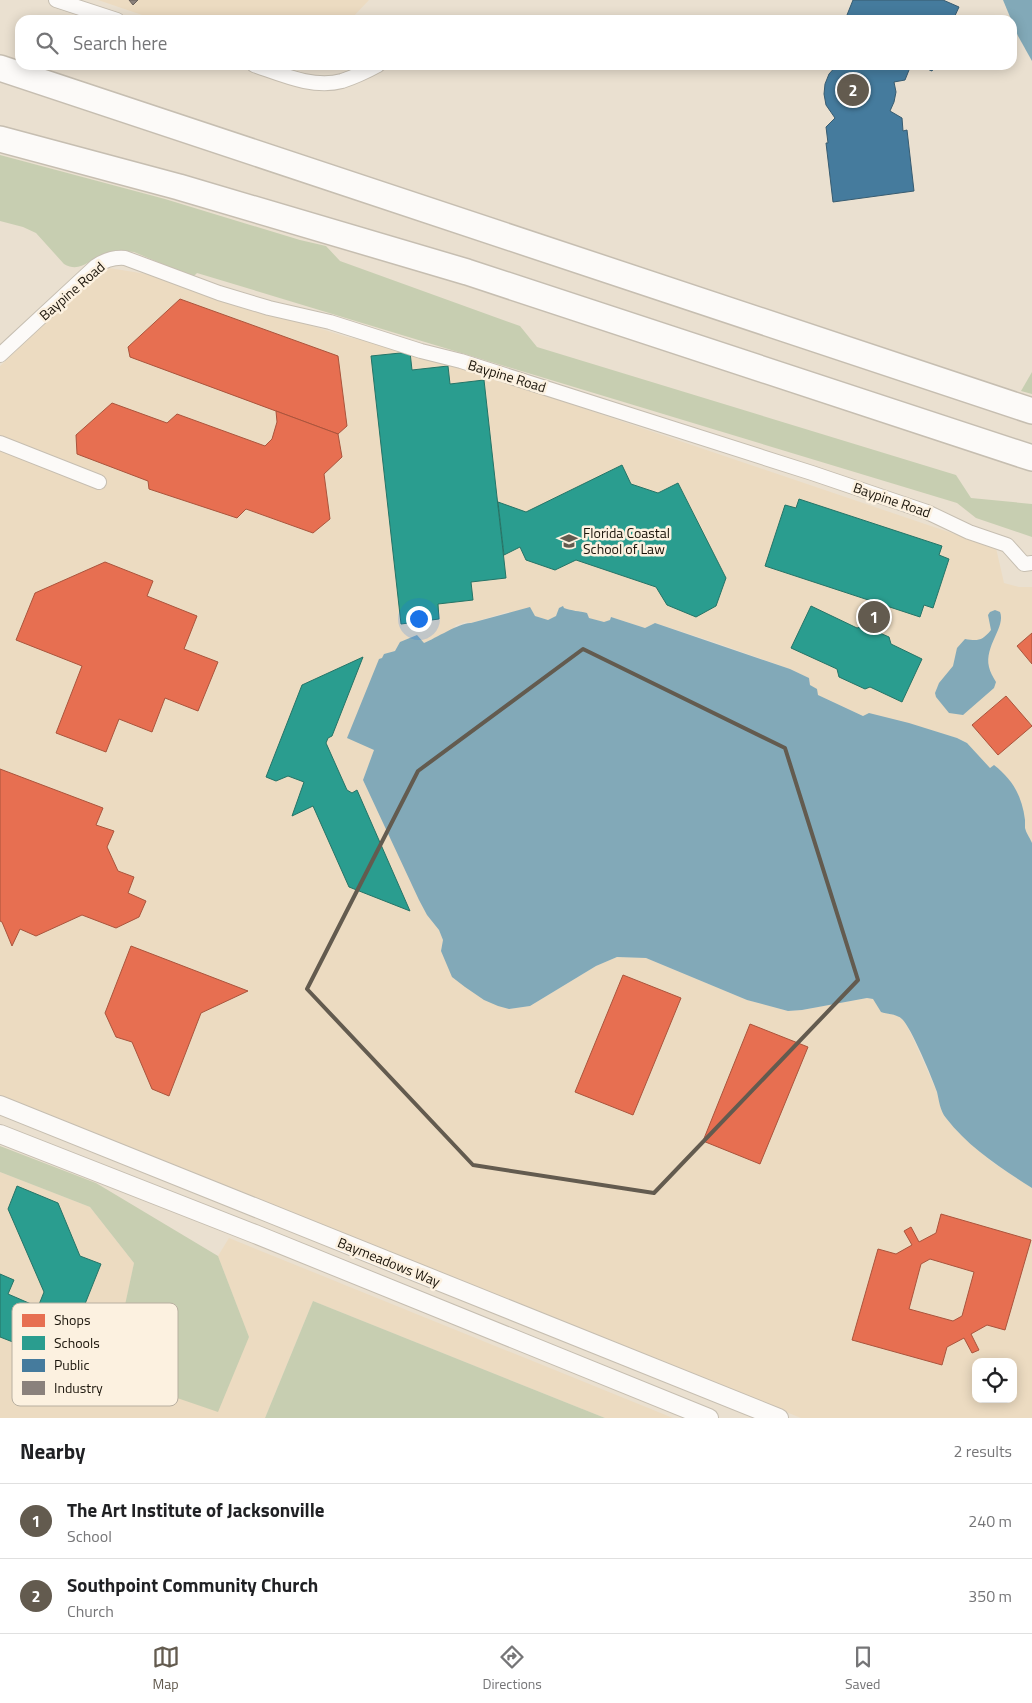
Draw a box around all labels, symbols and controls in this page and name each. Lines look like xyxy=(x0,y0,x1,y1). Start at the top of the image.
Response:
search box xyxy=(15,15,1017,70)
text: Search here xyxy=(73,28,167,57)
icon: search xyxy=(33,29,61,57)
pin: 2 xyxy=(837,71,869,109)
street label: Baypine Road xyxy=(34,256,109,325)
street label: Baypine Road xyxy=(465,354,549,397)
street label: Baypine Road xyxy=(851,476,934,523)
place label: Florida Coastal School of Law xyxy=(583,522,670,559)
school or university icon: Florida Coastal School of Law xyxy=(559,531,579,551)
pin: 1 xyxy=(858,598,890,636)
your location xyxy=(406,606,432,632)
street label: Baymeadows Way xyxy=(335,1231,444,1292)
legend xyxy=(12,1303,178,1406)
text: Shops xyxy=(54,1309,90,1330)
text: Schools xyxy=(54,1332,100,1353)
text: Public xyxy=(54,1354,90,1375)
map controls xyxy=(972,1358,1017,1403)
button: locate xyxy=(972,1358,1017,1403)
text: Industry xyxy=(54,1377,103,1398)
text: Nearby xyxy=(20,1435,85,1467)
text: 2 results xyxy=(953,1439,1012,1463)
text: The Art Institute of Jacksonville xyxy=(67,1495,325,1524)
text: 1 xyxy=(32,1509,40,1533)
text: 240 m xyxy=(968,1509,1012,1533)
text: School xyxy=(67,1524,112,1548)
text: Southpoint Community Church xyxy=(67,1570,318,1599)
text: 2 xyxy=(32,1584,40,1608)
text: 350 m xyxy=(968,1584,1012,1608)
text: Church xyxy=(67,1599,114,1623)
tab: Map xyxy=(152,1643,180,1694)
tab: Directions xyxy=(483,1643,542,1694)
tab: Saved xyxy=(845,1643,881,1694)

